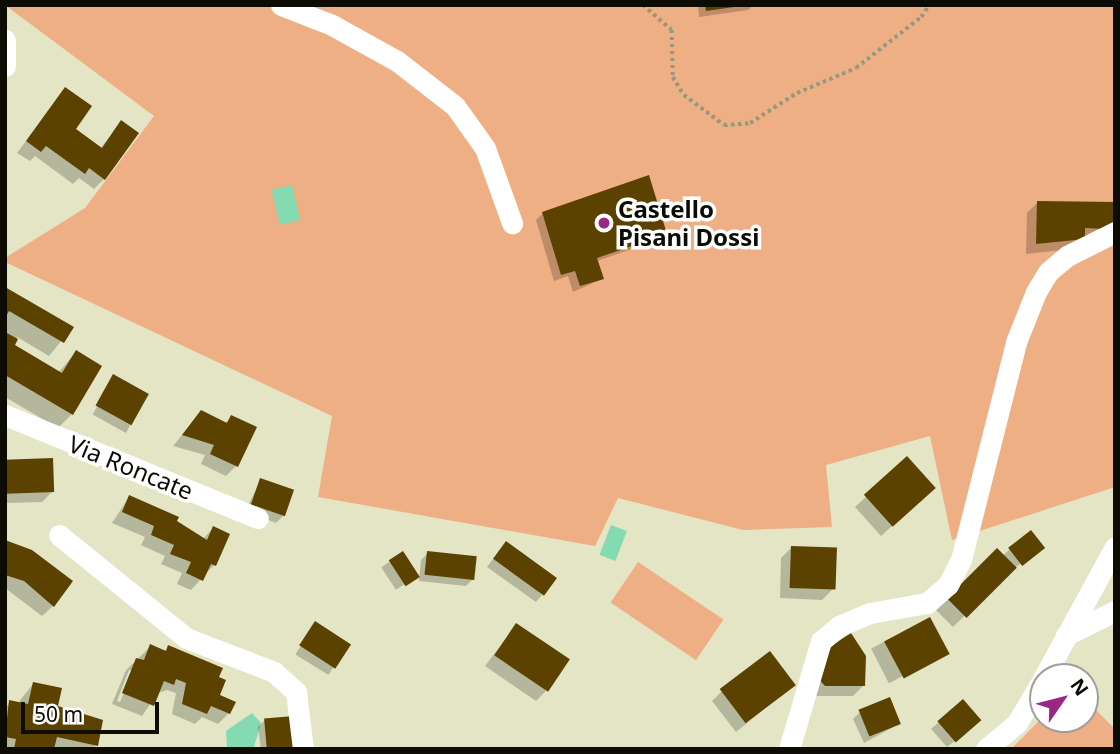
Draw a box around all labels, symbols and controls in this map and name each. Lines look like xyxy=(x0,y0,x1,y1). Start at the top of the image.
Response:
place label: Castello Pisani Dossi xyxy=(618,195,759,251)
marker: Castello Pisani Dossi xyxy=(596,215,612,231)
street label: Via Roncate xyxy=(65,429,197,505)
north arrow xyxy=(1029,663,1099,733)
text: N xyxy=(1064,673,1095,701)
scale bar xyxy=(24,688,163,732)
text: 50 m xyxy=(34,700,83,728)

